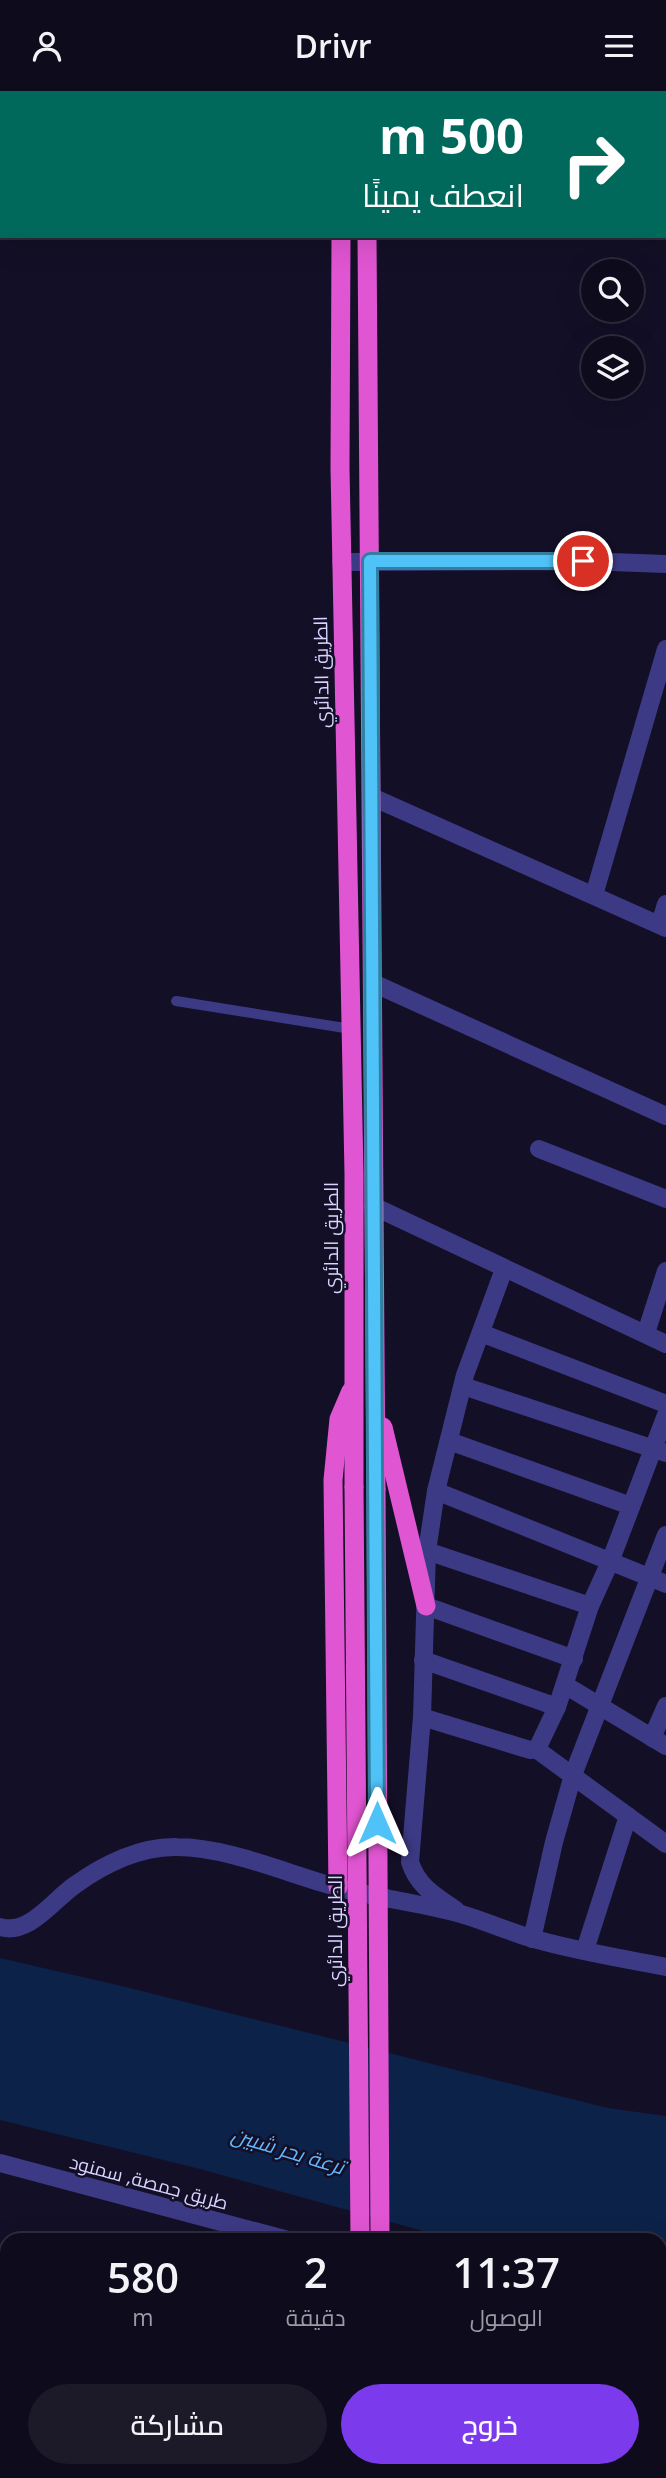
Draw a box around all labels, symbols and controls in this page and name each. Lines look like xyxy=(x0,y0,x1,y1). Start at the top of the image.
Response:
text: Drivr xyxy=(294,24,372,67)
icon: person xyxy=(28,27,66,65)
icon: menu xyxy=(600,27,638,65)
text: 500 m xyxy=(379,102,524,168)
icon: right xyxy=(548,119,639,210)
text: انعطف يمينًا xyxy=(362,173,524,216)
map controls xyxy=(581,259,644,399)
button: search xyxy=(581,259,644,322)
button: layers xyxy=(581,336,644,399)
pin xyxy=(553,531,613,591)
icon: arrive xyxy=(564,542,602,580)
street label: الطريق الدائري xyxy=(307,616,337,728)
street label: الطريق الدائري xyxy=(318,1182,346,1294)
position arrow xyxy=(340,1786,414,1860)
street label: الطريق الدائري xyxy=(322,1875,350,1987)
water label: ترعة بحر شبين xyxy=(228,2120,351,2181)
street label: طريق جمصة, سمنود xyxy=(67,2148,231,2216)
text: 2 xyxy=(304,2243,328,2300)
text: 11:37 xyxy=(453,2243,560,2300)
text: 580 xyxy=(107,2248,179,2305)
text: m xyxy=(132,2301,154,2333)
text: دقيقة xyxy=(286,2301,346,2333)
text: الوصول xyxy=(470,2301,543,2333)
button: مشاركة xyxy=(28,2384,327,2464)
button: خروج xyxy=(341,2384,639,2464)

